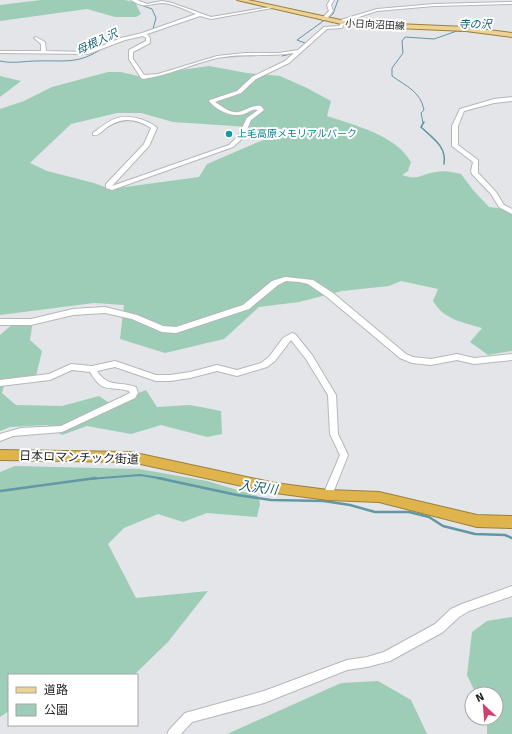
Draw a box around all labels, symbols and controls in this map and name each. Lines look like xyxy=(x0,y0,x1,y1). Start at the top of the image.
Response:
street label: 小日向沼田線 xyxy=(345,17,405,33)
water label: 寺の沢 xyxy=(459,18,493,31)
water label: 母根入沢 xyxy=(74,26,121,57)
place label: 上毛高原メモリアルパーク xyxy=(237,128,357,140)
marker: 上毛高原メモリアルパーク xyxy=(224,129,234,139)
street label: 日本ロマンチック街道 xyxy=(19,448,139,468)
water label: 入沢川 xyxy=(238,478,280,499)
legend xyxy=(8,674,138,726)
text: 道路 xyxy=(44,683,68,698)
north arrow xyxy=(464,686,504,726)
text: N xyxy=(474,690,486,705)
text: 公園 xyxy=(44,703,68,718)

